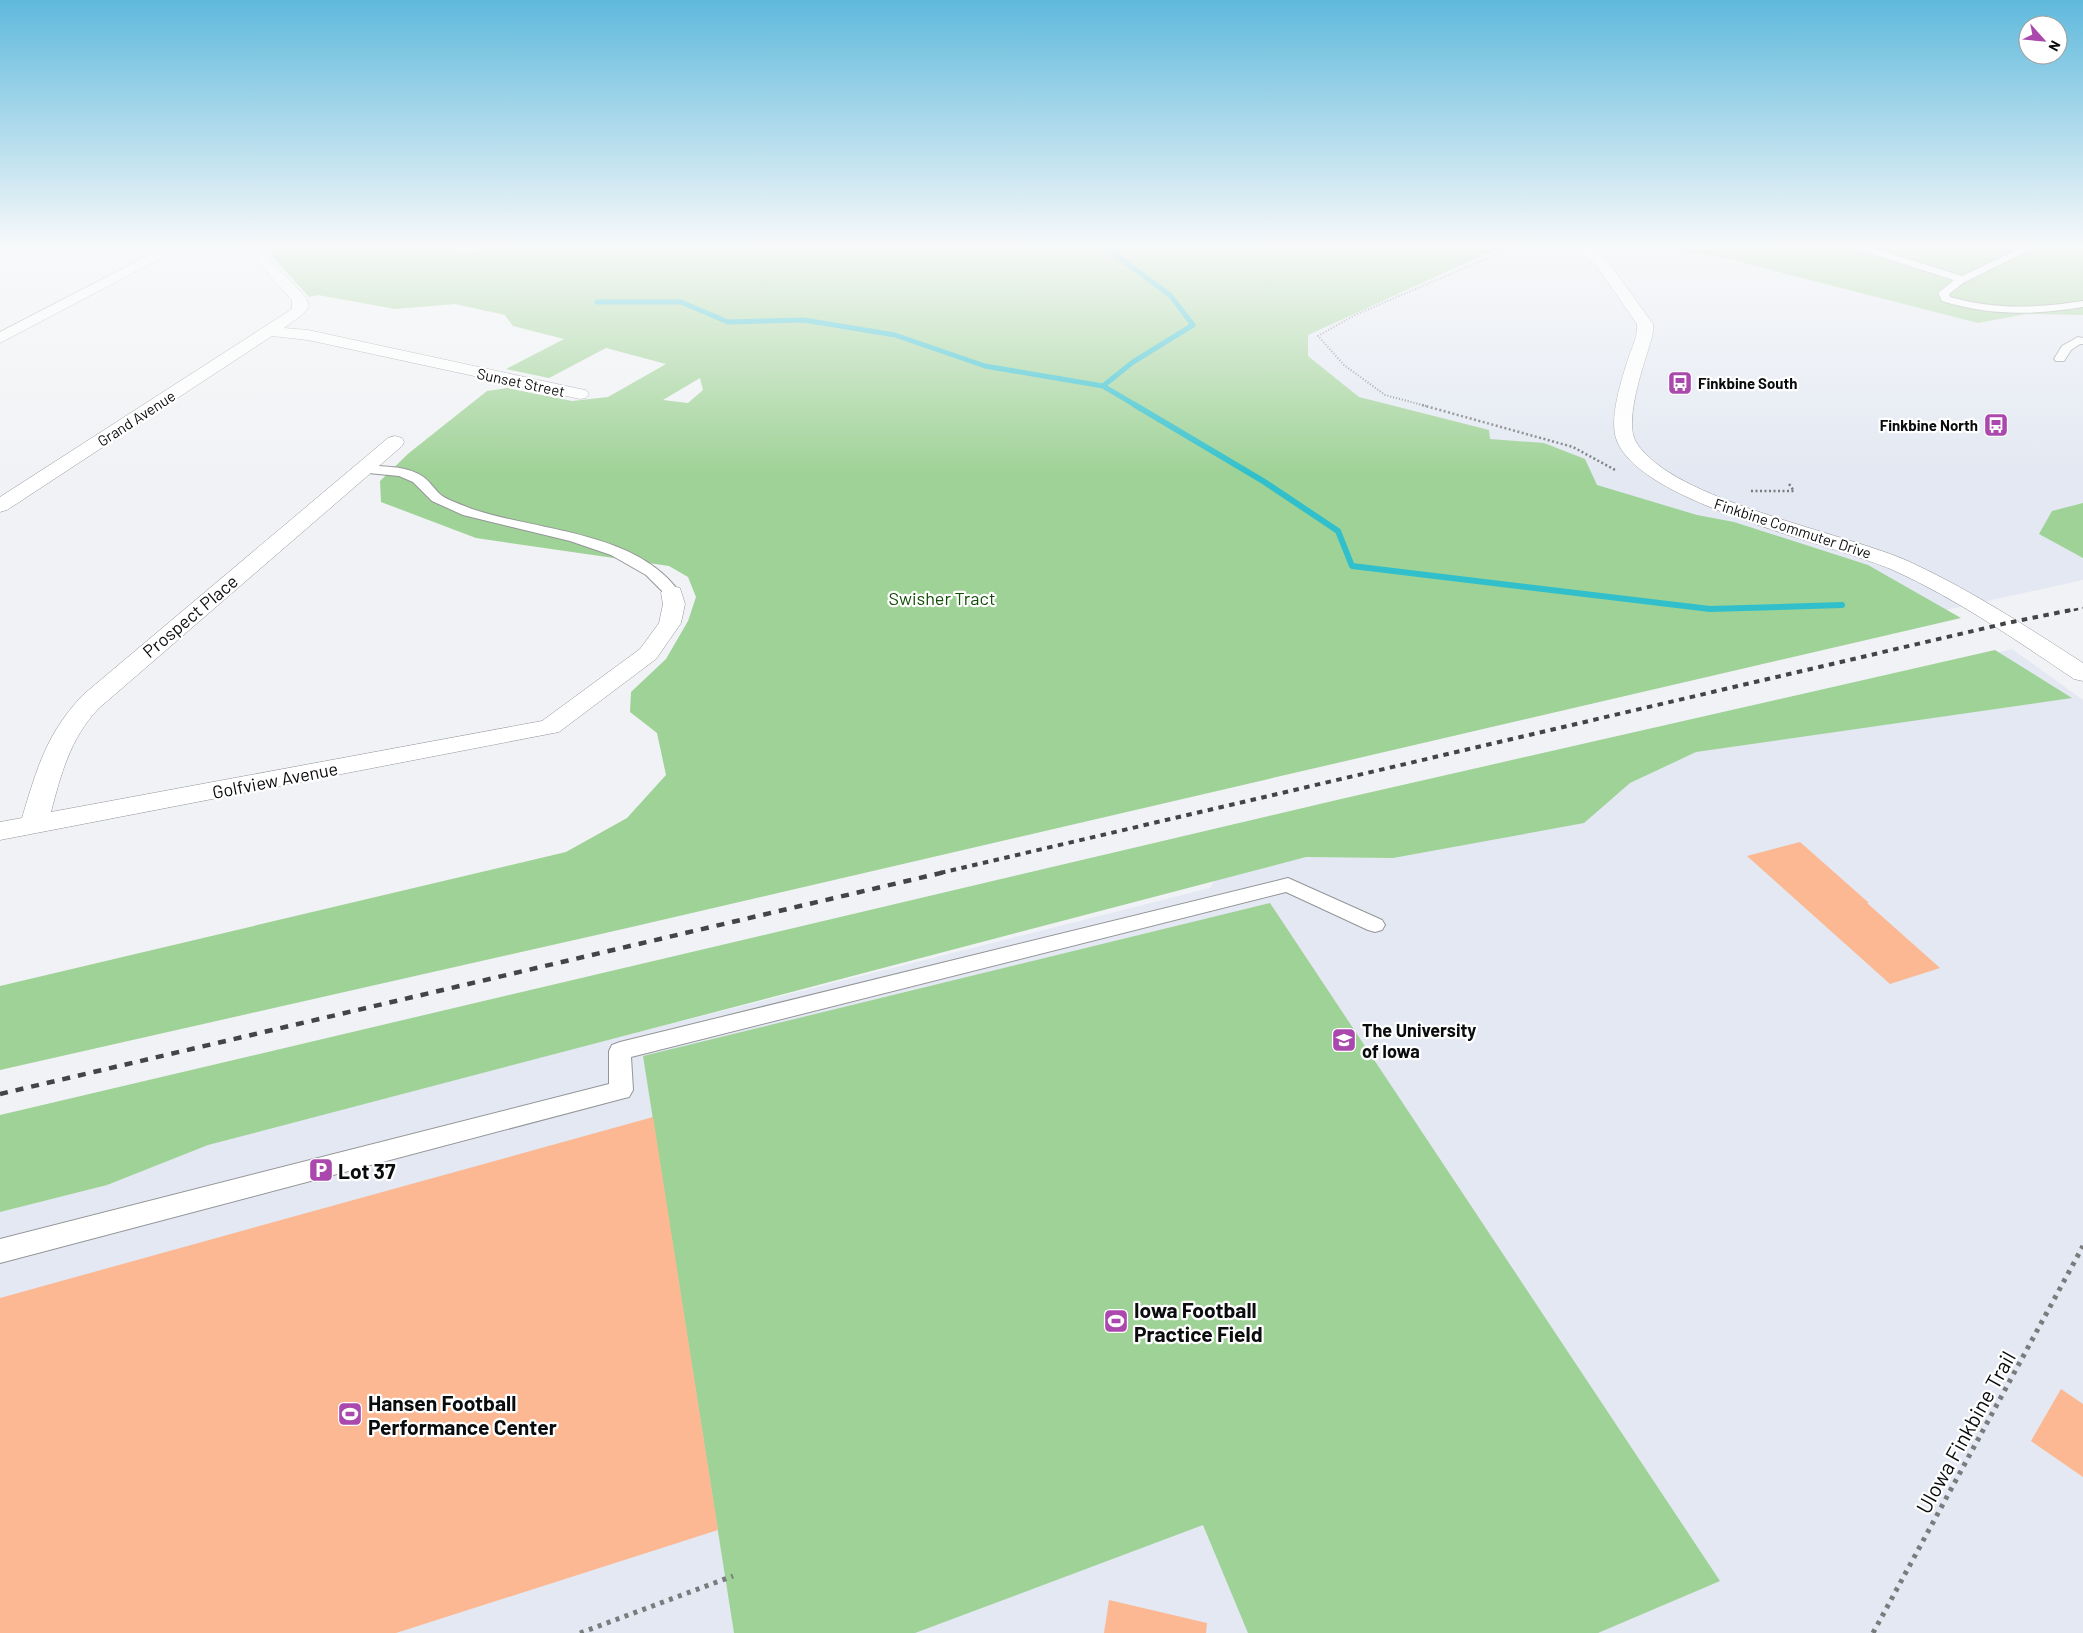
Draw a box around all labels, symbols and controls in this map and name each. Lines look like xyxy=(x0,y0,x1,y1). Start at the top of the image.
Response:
north arrow xyxy=(2018,15,2068,65)
text: N xyxy=(2045,38,2065,54)
street label: Sunset Street xyxy=(475,364,567,400)
bus stop icon: Finkbine South xyxy=(1667,370,1693,396)
place label: Finkbine South xyxy=(1698,374,1797,392)
street label: Grand Avenue xyxy=(94,386,178,450)
bus stop icon: Finkbine North xyxy=(1983,412,2009,438)
place label: Finkbine North xyxy=(1880,416,1978,434)
street label: Finkbine Commuter Drive xyxy=(1712,494,1874,562)
street label: Prospect Place xyxy=(138,570,242,662)
park label: Swisher Tract xyxy=(889,587,995,609)
street label: Golfview Avenue xyxy=(210,757,340,803)
place label: The University of Iowa xyxy=(1362,1019,1476,1062)
school or university icon: The University of Iowa xyxy=(1331,1027,1357,1053)
parking icon: Lot 37 xyxy=(308,1157,334,1183)
place label: Lot 37 xyxy=(338,1158,396,1183)
place label: Iowa Football Practice Field xyxy=(1134,1297,1263,1346)
sports icon: Iowa Football Practice Field xyxy=(1103,1308,1129,1334)
street label: UIowa Finkbine Trail xyxy=(1910,1346,2020,1518)
place label: Hansen Football Performance Center xyxy=(368,1390,557,1439)
sports icon: Hansen Football Performance Center xyxy=(337,1401,363,1427)

